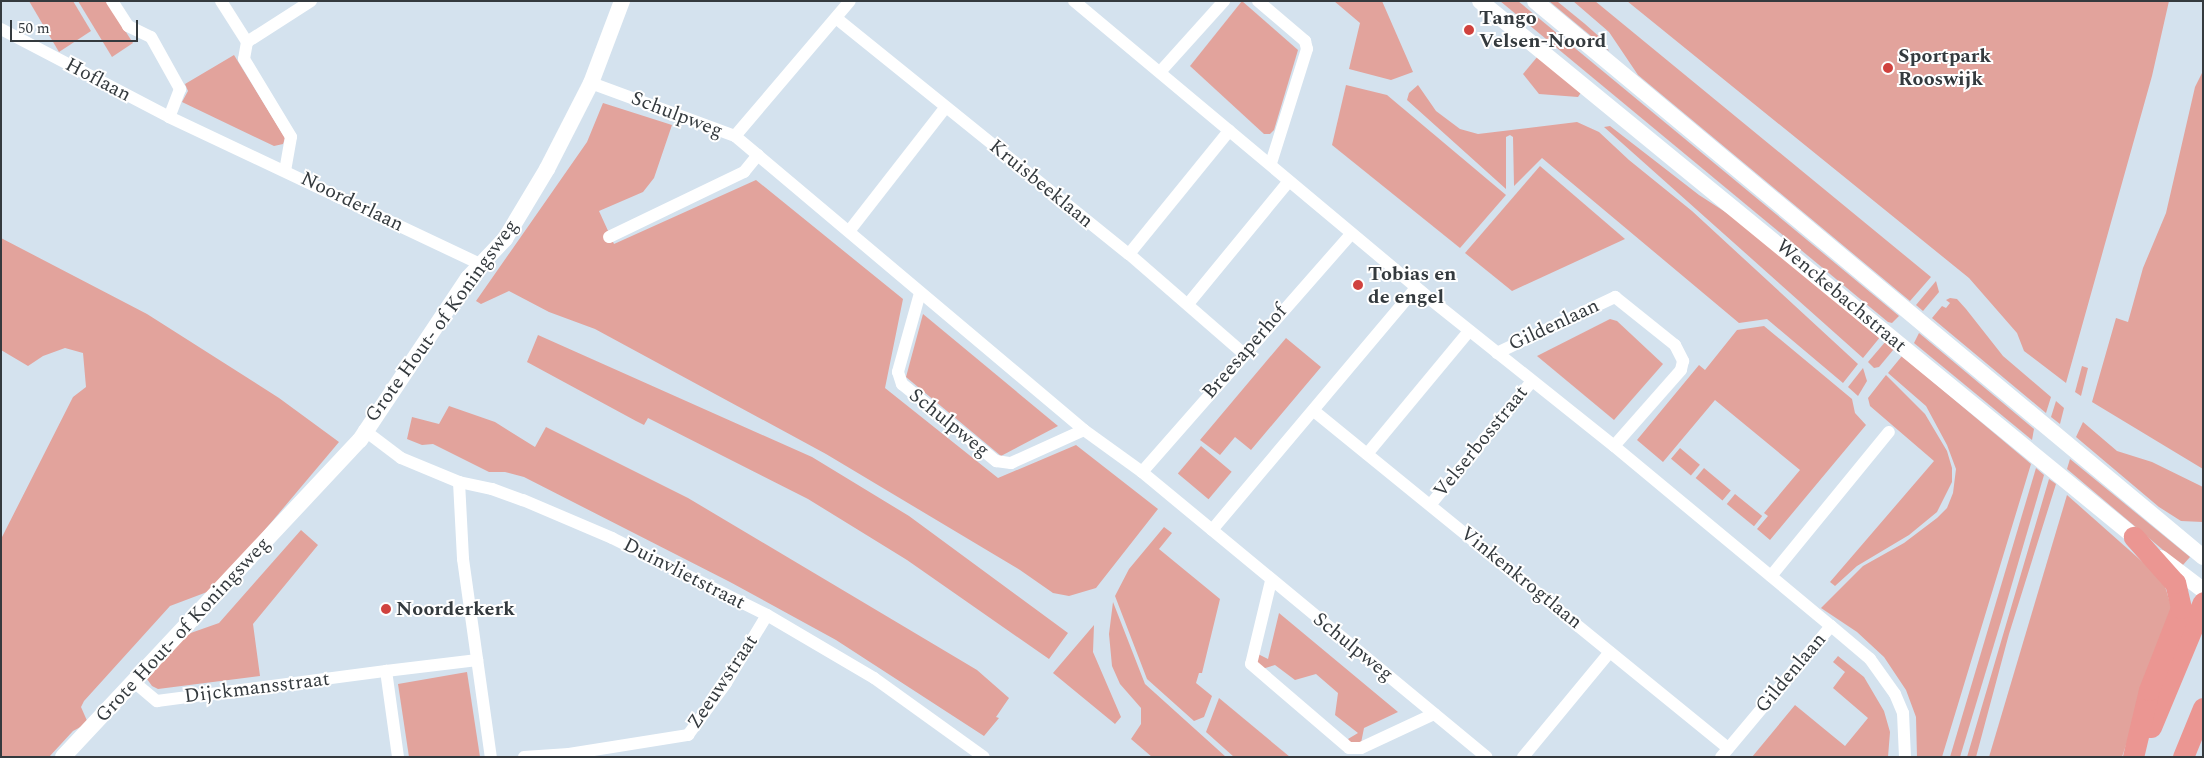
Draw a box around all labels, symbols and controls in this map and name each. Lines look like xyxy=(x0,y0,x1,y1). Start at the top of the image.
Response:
place label: Tango Velsen-Noord xyxy=(1479,6,1606,53)
scale bar xyxy=(12,10,140,42)
text: 50 m xyxy=(18,17,50,40)
marker: Tango Velsen-Noord xyxy=(1463,24,1475,36)
place label: Sportpark Rooswijk xyxy=(1898,44,1991,91)
street label: Hoflaan xyxy=(61,53,135,107)
marker: Sportpark Rooswijk xyxy=(1882,62,1894,74)
street label: Schulpweg xyxy=(628,87,726,143)
street label: Kruisbeeklaan xyxy=(984,135,1098,233)
street label: Noorderlaan xyxy=(297,167,407,237)
street label: Grote Hout- of Koningsweg xyxy=(360,215,524,427)
street label: Wenckebachstraat xyxy=(1771,234,1911,358)
place label: Tobias en de engel xyxy=(1368,262,1456,309)
marker: Tobias en de engel xyxy=(1352,279,1364,291)
street label: Gildenlaan xyxy=(1505,294,1603,356)
street label: Breesaperhof xyxy=(1197,300,1293,404)
street label: Velserbosstraat xyxy=(1429,381,1533,503)
street label: Schulpweg xyxy=(904,383,994,463)
street label: Vinkenkrogtlaan xyxy=(1455,522,1587,634)
street label: Grote Hout- of Koningsweg xyxy=(91,532,275,728)
street label: Duinvlietstraat xyxy=(619,533,749,615)
place label: Noorderkerk xyxy=(396,597,515,621)
marker: Noorderkerk xyxy=(380,603,392,615)
street label: Schulpweg xyxy=(1308,607,1398,687)
street label: Gildenlaan xyxy=(1751,628,1831,718)
street label: Zeeuwstraat xyxy=(683,630,763,734)
street label: Dijckmansstraat xyxy=(183,667,331,709)

